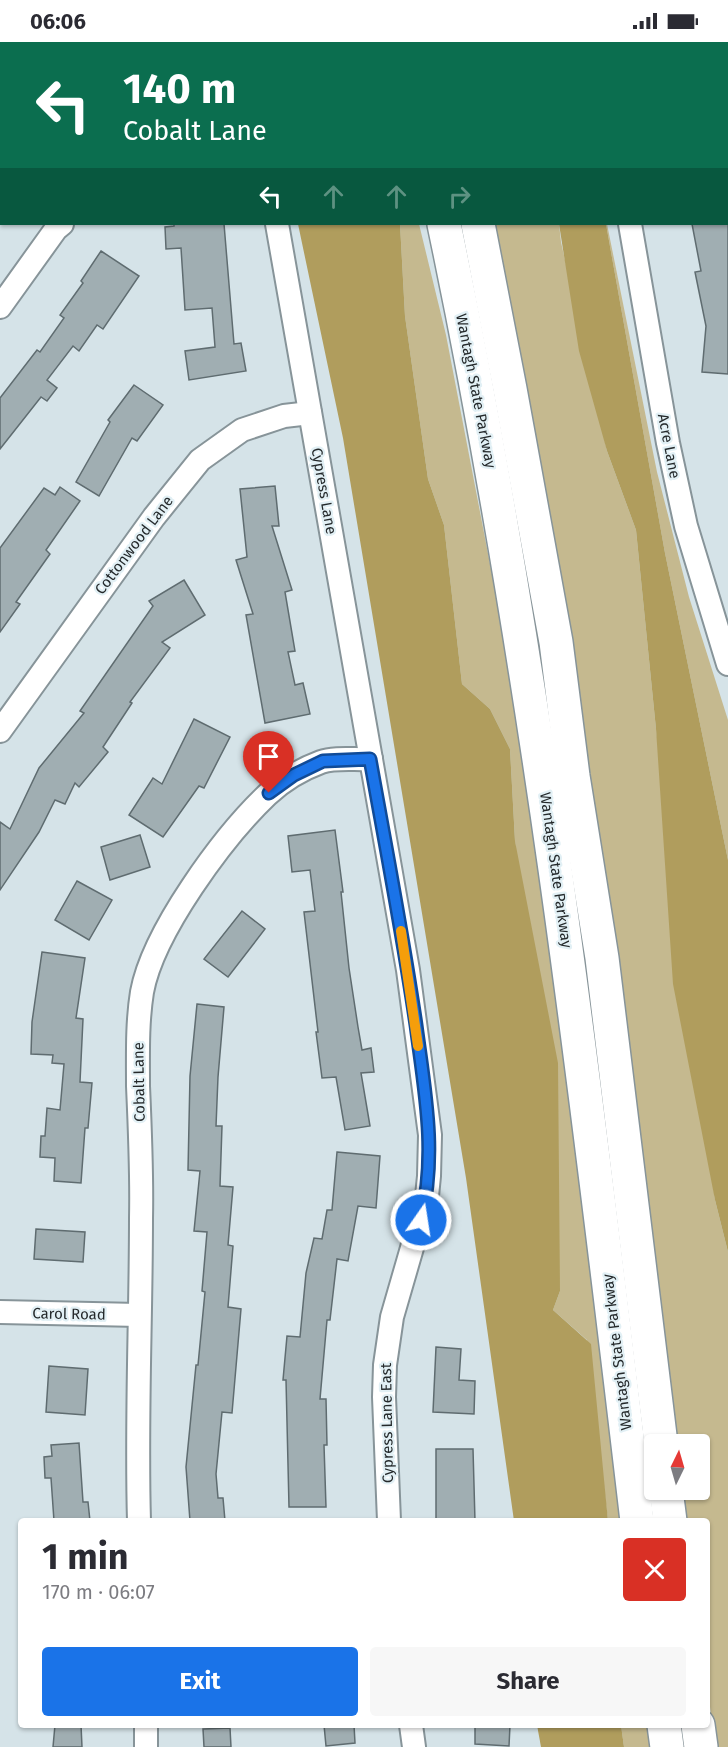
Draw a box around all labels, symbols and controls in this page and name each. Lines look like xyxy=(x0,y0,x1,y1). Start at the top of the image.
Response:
text: 06:06 xyxy=(30,8,86,35)
text: 140 m xyxy=(123,64,236,114)
icon: left xyxy=(24,66,102,144)
text: Cobalt Lane xyxy=(123,115,267,147)
icon: left xyxy=(254,180,287,213)
icon: ahead xyxy=(317,180,350,213)
icon: ahead xyxy=(380,180,413,213)
icon: right xyxy=(443,180,476,213)
street label: Wantagh State Parkway xyxy=(452,312,500,470)
street label: Acre Lane xyxy=(654,412,684,480)
street label: Cypress Lane xyxy=(308,446,340,536)
street label: Cottonwood Lane xyxy=(91,492,177,598)
pin xyxy=(243,731,294,793)
icon: arrive xyxy=(252,740,285,773)
street label: Wantagh State Parkway xyxy=(536,791,576,950)
street label: Cobalt Lane xyxy=(129,1042,149,1122)
position arrow xyxy=(389,1188,453,1252)
street label: Wantagh State Parkway xyxy=(598,1272,636,1431)
street label: Carol Road xyxy=(32,1304,106,1324)
street label: Cypress Lane East xyxy=(377,1362,397,1483)
north arrow xyxy=(644,1434,710,1500)
map controls xyxy=(644,1434,710,1500)
text: 1 min xyxy=(42,1535,129,1579)
button: close xyxy=(623,1538,686,1601)
text: 170 m · 06:07 xyxy=(42,1580,155,1604)
button: Exit xyxy=(42,1647,358,1716)
button: Share xyxy=(370,1647,686,1716)

